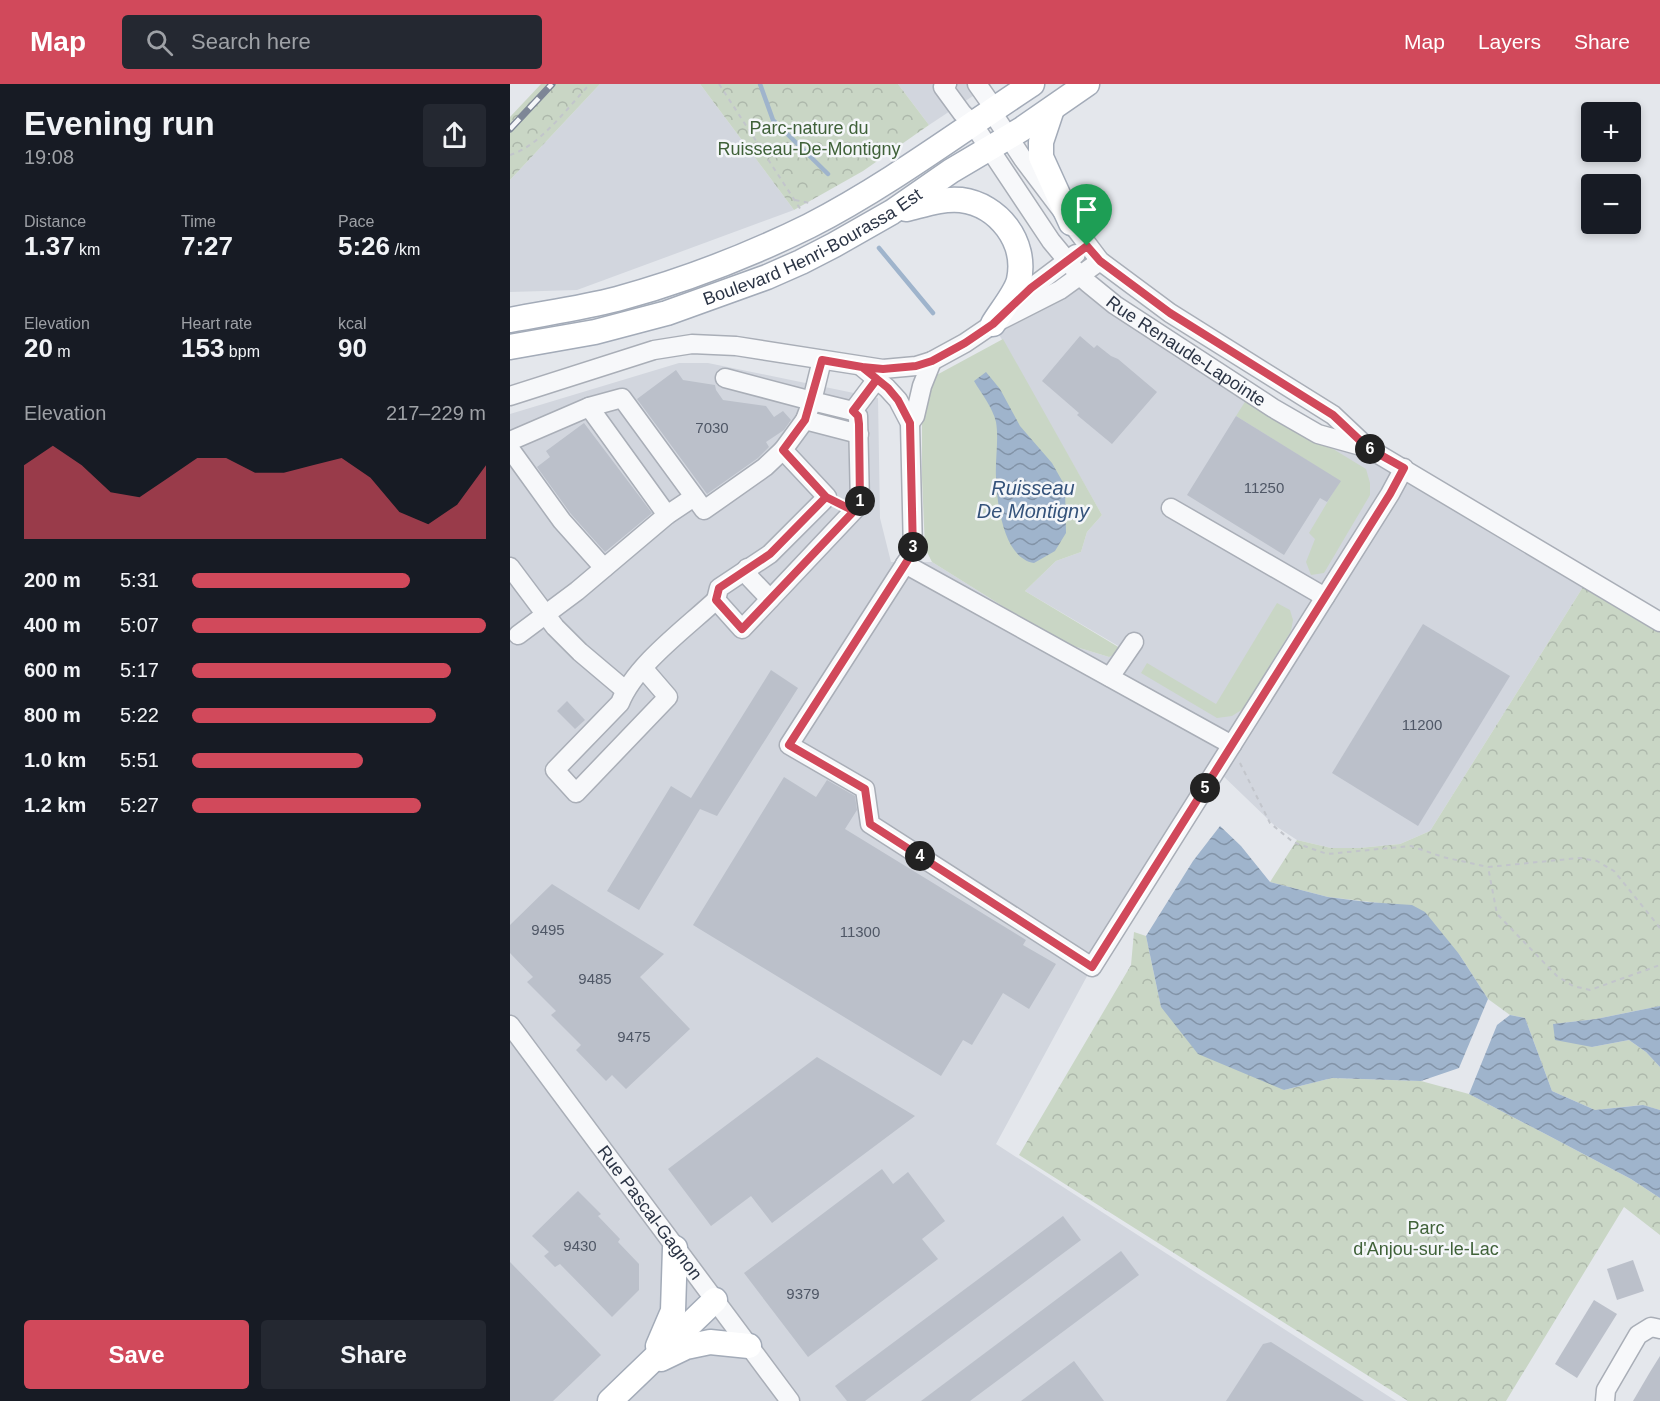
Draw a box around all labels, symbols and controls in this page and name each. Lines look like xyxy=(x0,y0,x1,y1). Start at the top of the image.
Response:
search box xyxy=(122,15,542,69)
text: Map xyxy=(30,26,86,57)
icon: search xyxy=(143,26,176,59)
text: Search here xyxy=(191,29,311,54)
text: Map xyxy=(1404,30,1445,53)
text: Layers xyxy=(1478,30,1541,53)
text: Share xyxy=(1574,30,1630,53)
map controls xyxy=(1581,102,1641,234)
button: + xyxy=(1581,102,1641,162)
button: share xyxy=(423,104,486,167)
text: Evening run xyxy=(24,105,215,142)
park label: Parc-nature du Ruisseau-De-Montigny xyxy=(717,118,901,159)
text: 19:08 xyxy=(24,146,74,168)
button: − xyxy=(1581,174,1641,234)
street label: Boulevard Henri-Bourassa Est xyxy=(700,184,926,309)
pin xyxy=(1061,184,1112,246)
icon: arrive xyxy=(1070,193,1103,226)
text: Distance xyxy=(24,213,86,230)
text: Time xyxy=(181,213,216,230)
text: Pace xyxy=(338,213,374,230)
text: 1.37 xyxy=(24,231,75,261)
text: 7:27 xyxy=(181,231,233,261)
text: 5:26 xyxy=(338,231,390,261)
text: km xyxy=(75,241,100,258)
text: /km xyxy=(390,241,420,258)
street label: Rue Renaude-Lapointe xyxy=(1102,292,1269,410)
text: Elevation xyxy=(24,315,90,332)
text: Heart rate xyxy=(181,315,252,332)
text: kcal xyxy=(338,315,366,332)
text: 20 xyxy=(24,333,53,363)
text: 153 xyxy=(181,333,224,363)
text: 90 xyxy=(338,333,367,363)
text: m xyxy=(53,343,71,360)
text: bpm xyxy=(224,343,260,360)
text: Elevation xyxy=(24,402,106,424)
text: 217–229 m xyxy=(386,402,486,424)
house number: 7030 xyxy=(695,419,729,436)
pin: 6 xyxy=(1355,434,1385,464)
text: 6 xyxy=(1366,440,1374,457)
water label: Ruisseau De Montigny xyxy=(977,477,1090,522)
house number: 11250 xyxy=(1244,479,1284,496)
pin: 1 xyxy=(845,486,875,516)
text: 1 xyxy=(856,492,864,509)
pin: 3 xyxy=(898,532,928,562)
text: 3 xyxy=(909,538,917,555)
text: 200 m xyxy=(24,569,81,591)
text: 5:31 xyxy=(120,569,159,591)
text: 400 m xyxy=(24,614,81,636)
text: 5:07 xyxy=(120,614,159,636)
text: 600 m xyxy=(24,659,81,681)
text: 5:17 xyxy=(120,659,159,681)
text: 800 m xyxy=(24,704,81,726)
text: 5:22 xyxy=(120,704,159,726)
house number: 11200 xyxy=(1402,716,1442,733)
text: 1.0 km xyxy=(24,749,86,771)
text: 5:51 xyxy=(120,749,159,771)
pin: 5 xyxy=(1190,773,1220,803)
text: 5 xyxy=(1201,779,1209,796)
text: 1.2 km xyxy=(24,794,86,816)
text: 5:27 xyxy=(120,794,159,816)
pin: 4 xyxy=(905,841,935,871)
text: 4 xyxy=(916,847,924,864)
house number: 9495 xyxy=(531,921,565,938)
house number: 11300 xyxy=(840,923,880,940)
house number: 9485 xyxy=(578,970,612,987)
house number: 9475 xyxy=(617,1028,651,1045)
street label: Rue Pascal-Gagnon xyxy=(593,1142,706,1284)
park label: Parc d'Anjou-sur-le-Lac xyxy=(1353,1218,1499,1259)
house number: 9430 xyxy=(563,1237,597,1254)
house number: 9379 xyxy=(786,1285,820,1302)
button: Save xyxy=(24,1320,249,1389)
button: Share xyxy=(261,1320,486,1389)

